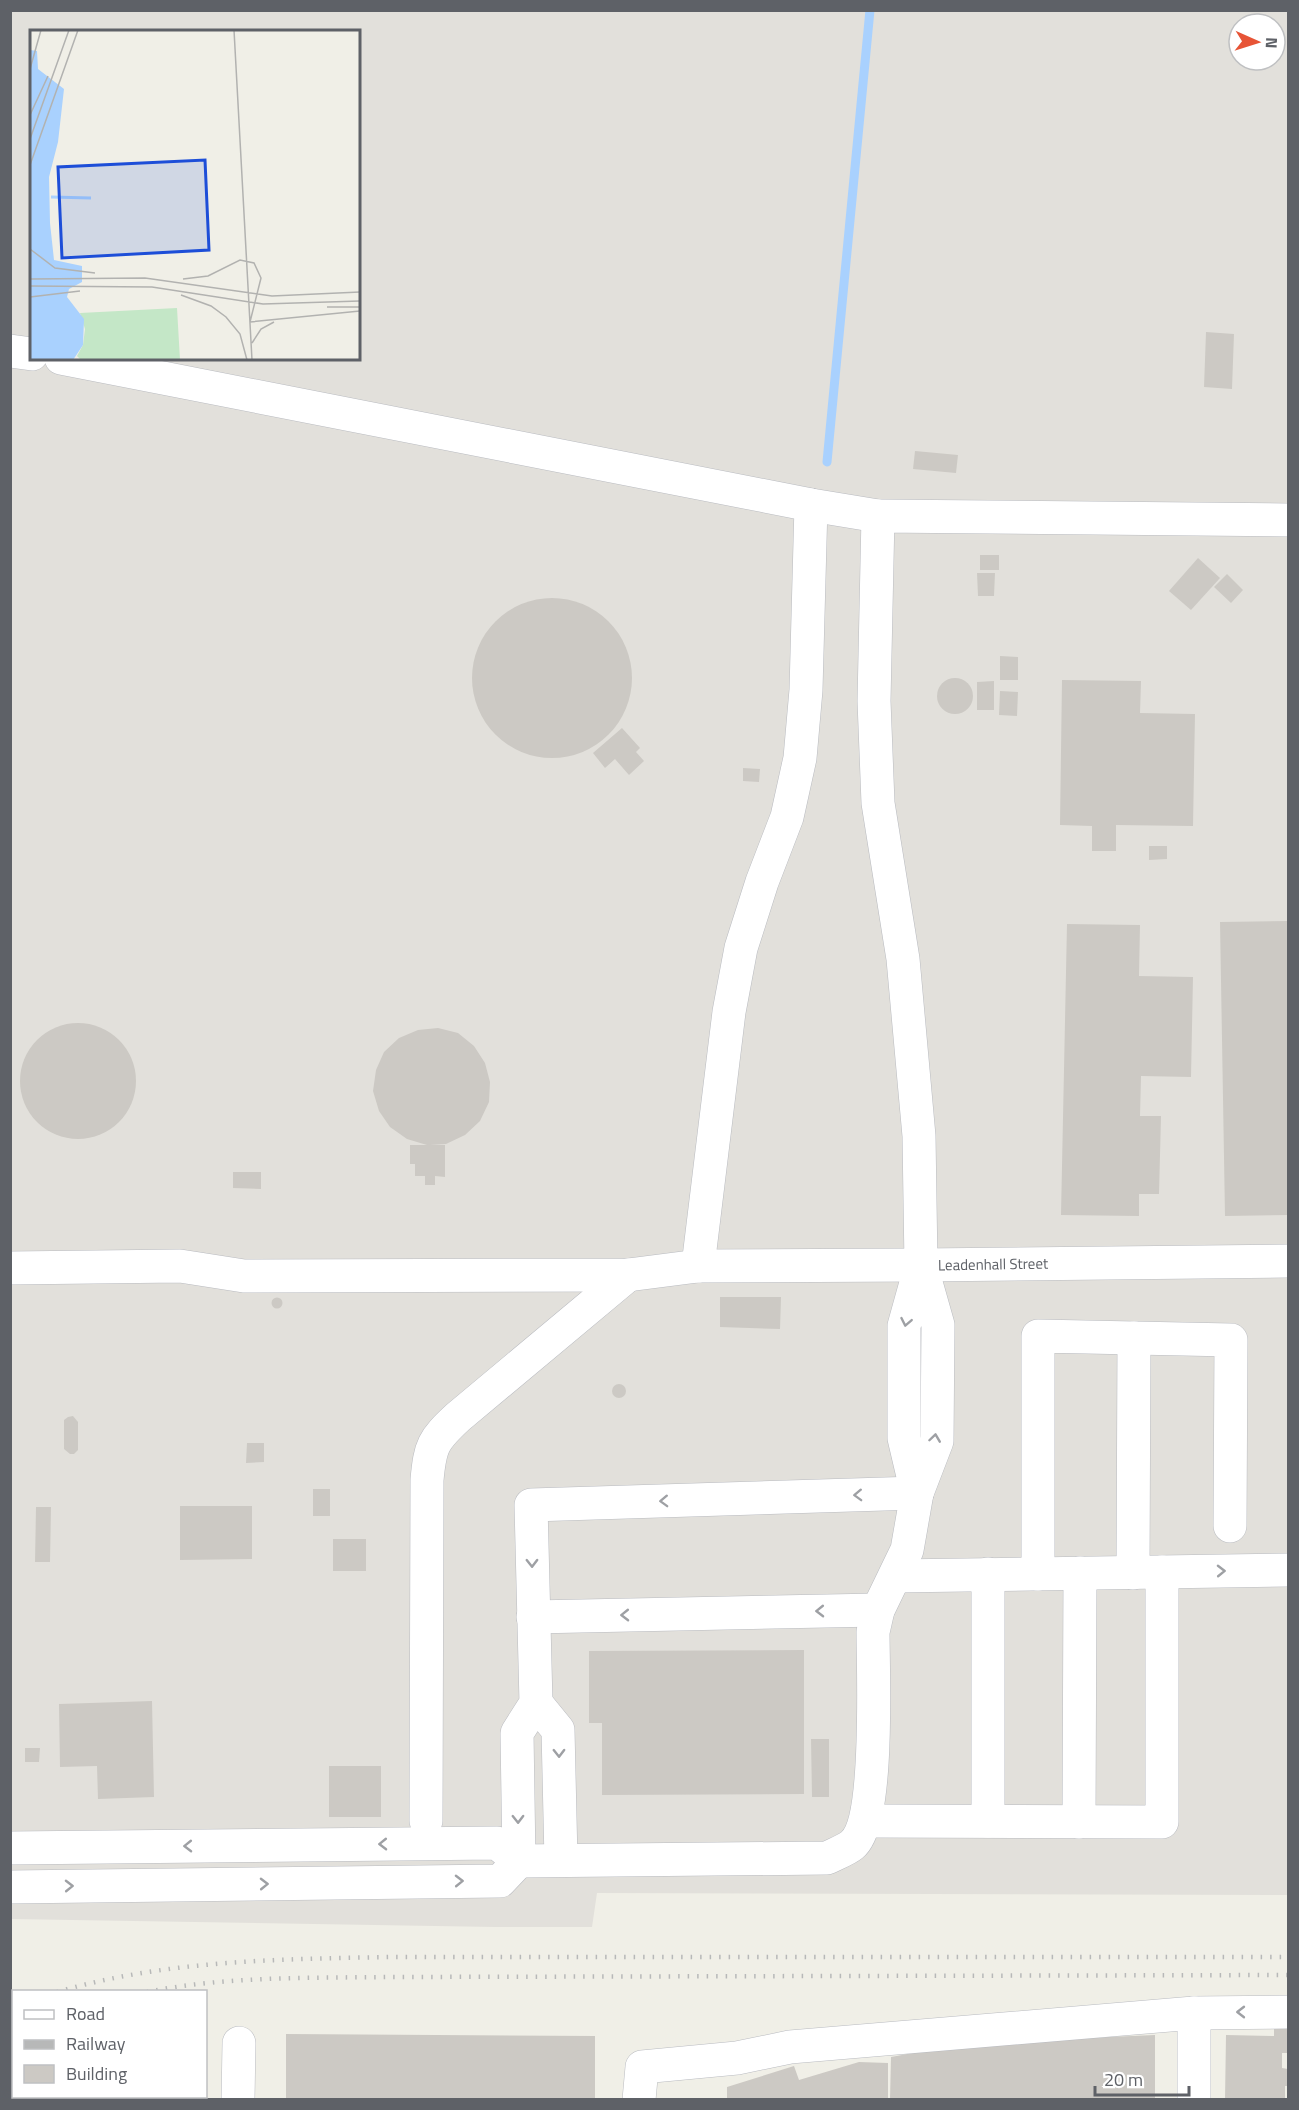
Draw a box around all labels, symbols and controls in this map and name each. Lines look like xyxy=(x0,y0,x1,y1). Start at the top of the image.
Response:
north arrow xyxy=(1227,12,1287,72)
inset map xyxy=(30,30,360,360)
text: N xyxy=(1260,37,1284,49)
street label: Leadenhall Street xyxy=(938,1252,1049,1276)
one-way arrow xyxy=(900,1317,913,1327)
one-way arrow xyxy=(929,1433,941,1442)
one-way arrow xyxy=(854,1488,863,1501)
one-way arrow xyxy=(659,1494,668,1507)
one-way arrow xyxy=(526,1559,538,1568)
one-way arrow xyxy=(1216,1565,1225,1577)
one-way arrow xyxy=(815,1605,824,1618)
one-way arrow xyxy=(620,1609,629,1621)
one-way arrow xyxy=(553,1749,565,1758)
one-way arrow xyxy=(512,1814,524,1823)
one-way arrow xyxy=(378,1838,387,1850)
one-way arrow xyxy=(183,1840,192,1852)
one-way arrow xyxy=(454,1875,463,1888)
one-way arrow xyxy=(259,1878,268,1890)
one-way arrow xyxy=(64,1880,73,1892)
legend xyxy=(12,1990,207,2098)
text: Road xyxy=(66,2000,105,2027)
one-way arrow xyxy=(1237,2006,1246,2018)
text: Railway xyxy=(66,2030,126,2057)
scale bar xyxy=(1095,2059,1190,2097)
text: Building xyxy=(66,2060,127,2087)
text: 20 m xyxy=(1104,2066,1143,2093)

